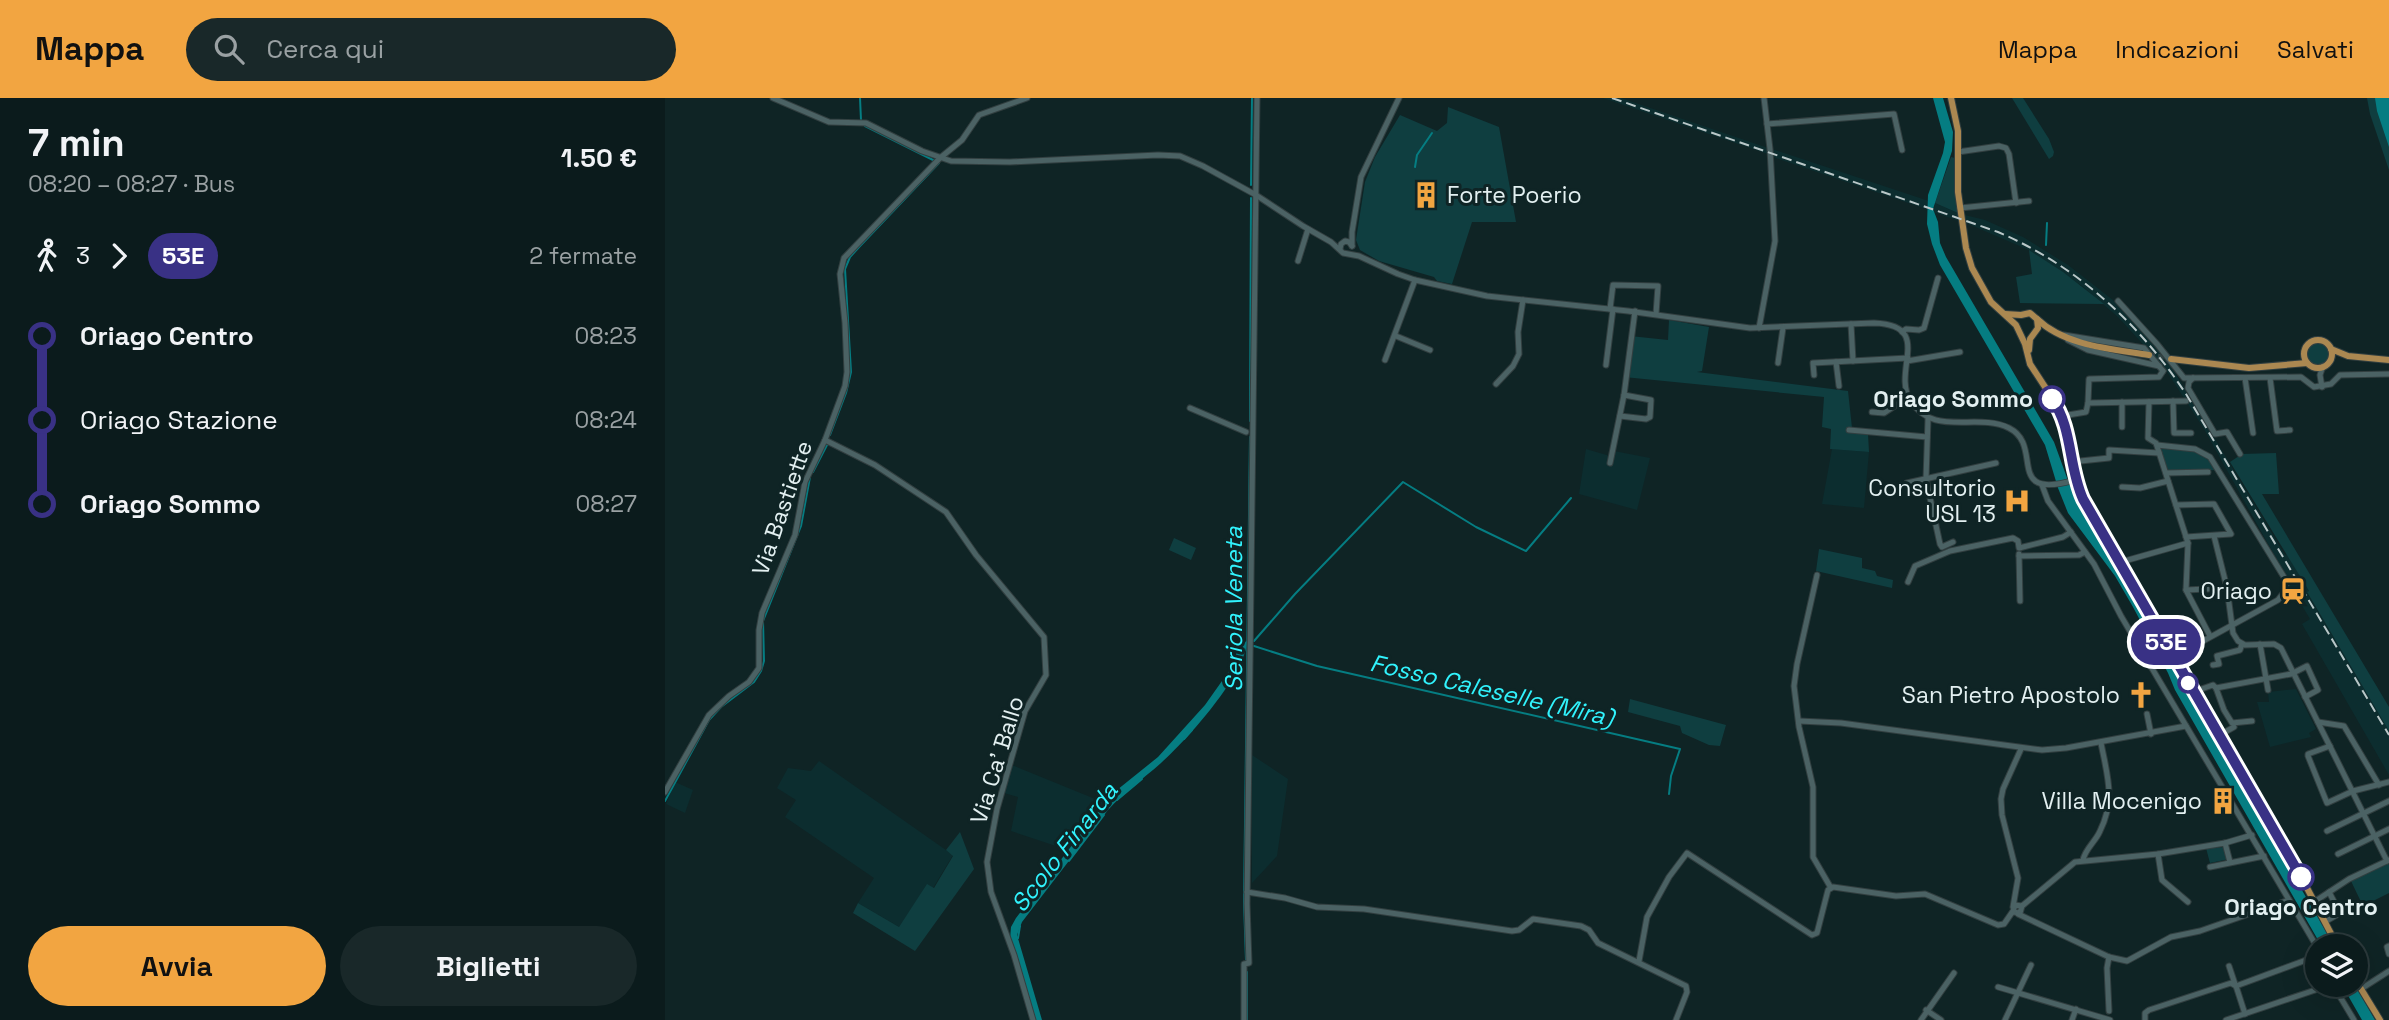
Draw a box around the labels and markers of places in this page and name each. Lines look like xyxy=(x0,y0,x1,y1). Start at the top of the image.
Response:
building icon: Forte Poerio xyxy=(1411,180,1441,210)
place label: Forte Poerio xyxy=(1447,180,1582,210)
place label: Oriago Sommo xyxy=(1873,384,2033,414)
marker: Oriago Sommo xyxy=(2039,386,2065,412)
place label: Consultorio USL 13 xyxy=(1868,473,1996,529)
hospital icon: Consultorio USL 13 xyxy=(2002,486,2032,516)
place label: Oriago xyxy=(2200,576,2272,606)
station icon: Oriago xyxy=(2278,576,2308,606)
unlabelled marker xyxy=(2178,673,2198,693)
place label: San Pietro Apostolo xyxy=(1902,680,2120,710)
church icon: San Pietro Apostolo xyxy=(2126,680,2156,710)
place label: Villa Mocenigo xyxy=(2042,786,2202,816)
building icon: Villa Mocenigo xyxy=(2208,786,2238,816)
marker: Oriago Centro xyxy=(2288,864,2314,890)
place label: Oriago Centro xyxy=(2224,892,2378,922)

